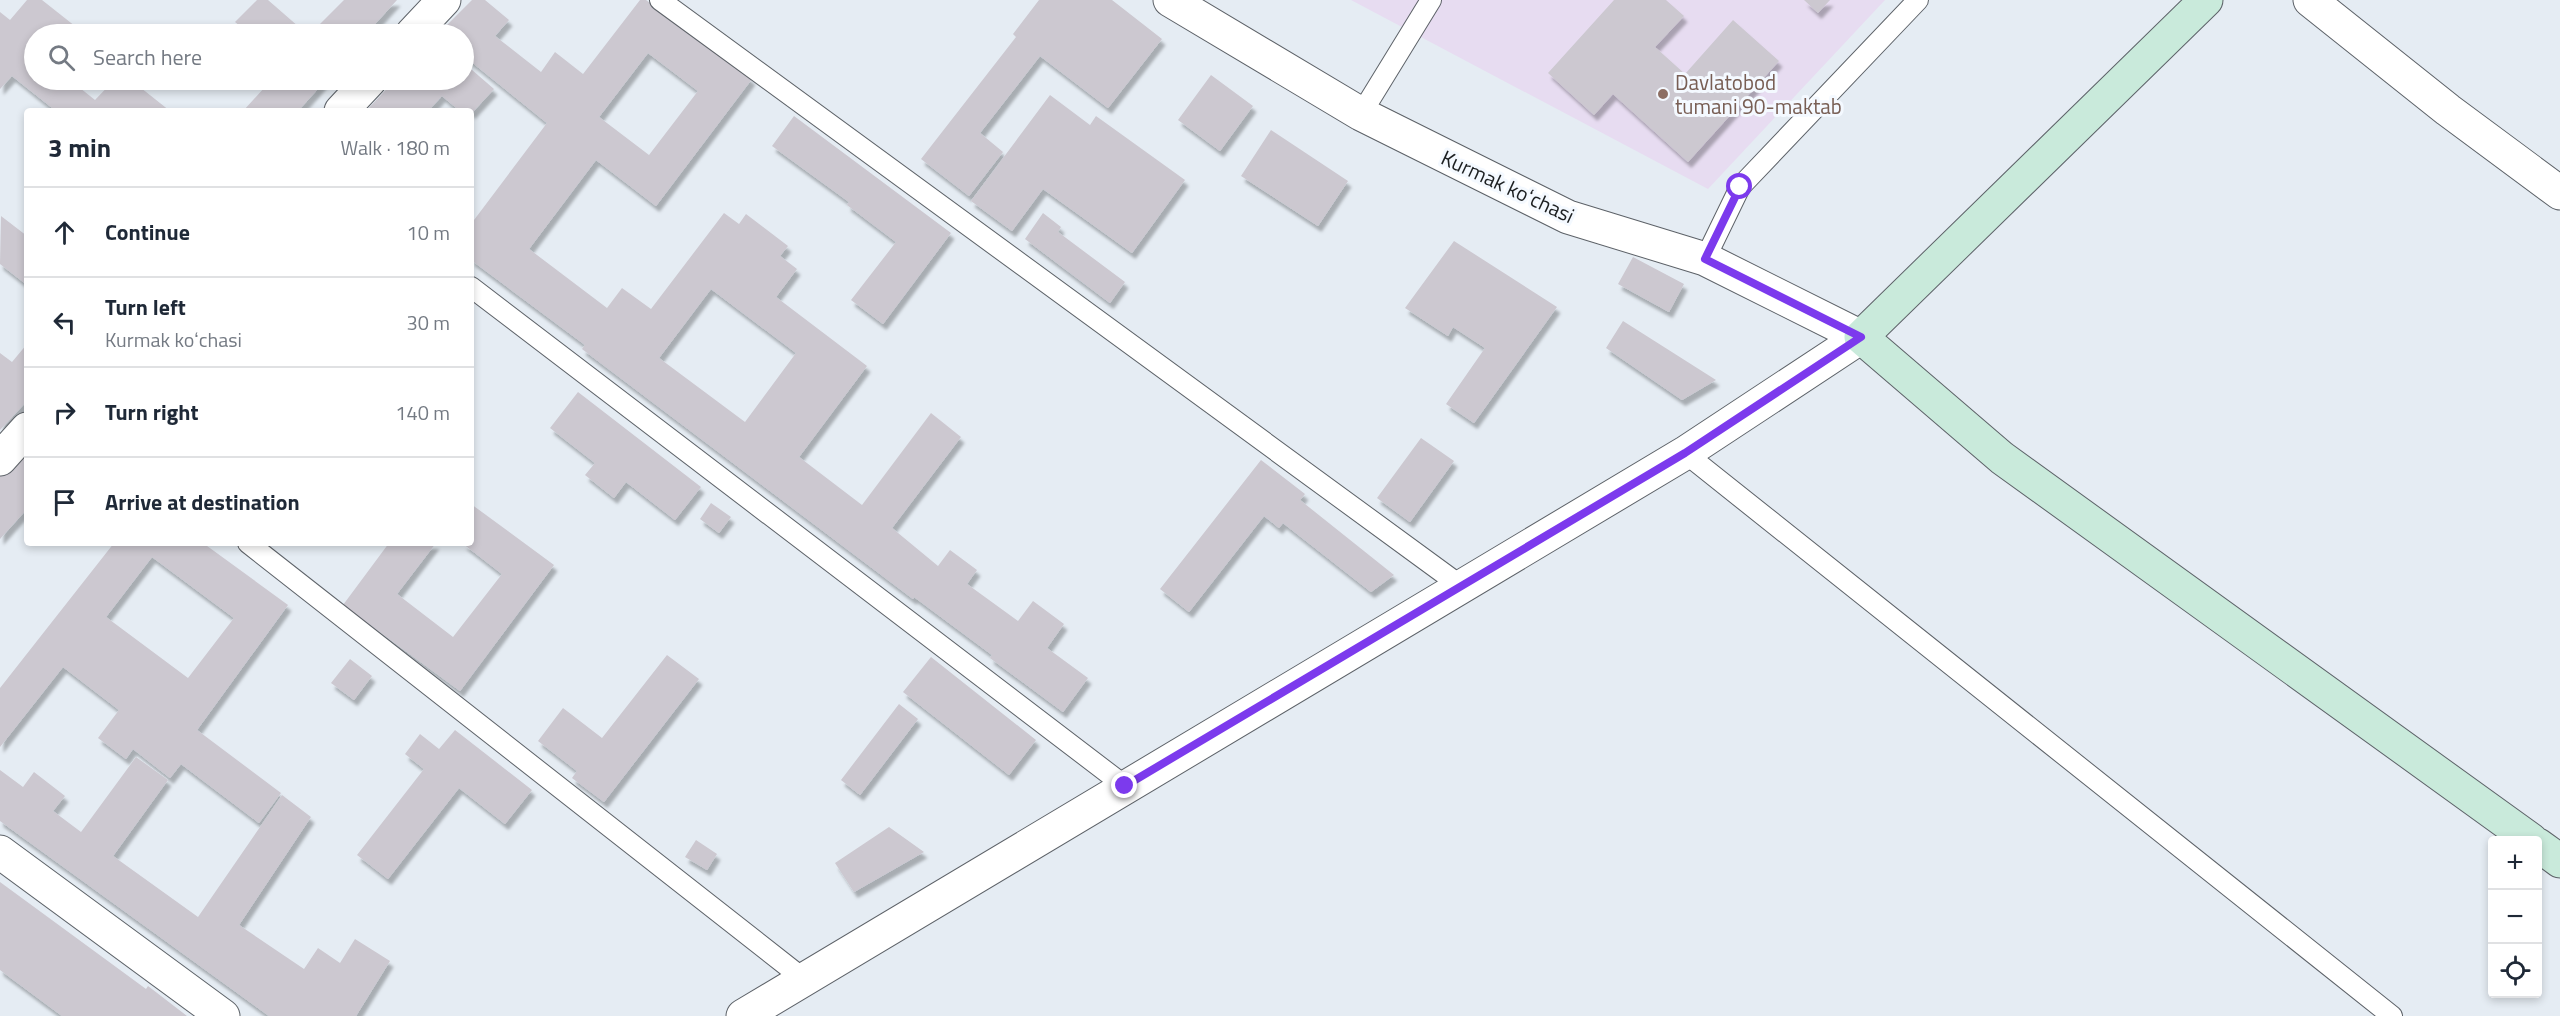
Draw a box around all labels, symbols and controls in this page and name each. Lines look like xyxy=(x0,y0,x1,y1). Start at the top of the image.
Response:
search box xyxy=(24,24,474,90)
text: Search here xyxy=(93,40,202,74)
icon: search xyxy=(45,41,78,74)
place label: Davlatobod tumani 90-maktab xyxy=(1675,66,1842,122)
marker: Davlatobod tumani 90-maktab xyxy=(1656,87,1670,101)
text: 3 min xyxy=(48,128,111,167)
text: Walk · 180 m xyxy=(341,132,450,163)
street label: Kurmak koʻchasi xyxy=(1436,141,1580,231)
route start xyxy=(1726,173,1752,199)
text: Continue xyxy=(105,215,190,249)
icon: ahead xyxy=(48,216,81,249)
text: 10 m xyxy=(406,217,450,248)
text: Turn left xyxy=(105,290,186,324)
icon: left xyxy=(48,306,81,339)
text: 30 m xyxy=(406,307,450,338)
text: Kurmak koʻchasi xyxy=(105,324,242,355)
text: Turn right xyxy=(105,395,199,429)
icon: right xyxy=(48,396,81,429)
text: 140 m xyxy=(395,397,450,428)
text: Arrive at destination xyxy=(105,485,300,519)
icon: arrive xyxy=(48,486,81,519)
route end xyxy=(1111,772,1137,798)
map controls xyxy=(2488,836,2542,998)
button: + xyxy=(2488,836,2542,890)
button: − xyxy=(2488,890,2542,944)
button: locate xyxy=(2488,944,2542,998)

